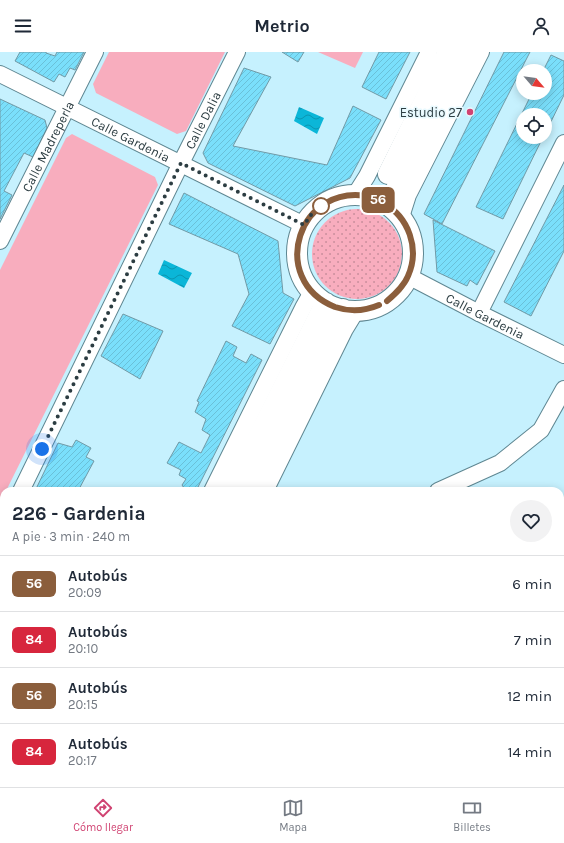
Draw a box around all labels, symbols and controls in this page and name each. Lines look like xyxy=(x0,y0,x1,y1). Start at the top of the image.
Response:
icon: menu xyxy=(12,15,34,37)
text: Metrio xyxy=(254,15,310,37)
icon: person xyxy=(530,15,552,37)
north arrow xyxy=(516,64,552,100)
map controls xyxy=(516,64,552,144)
street label: Calle Dalia xyxy=(182,89,223,151)
street label: Calle Madreperla xyxy=(19,99,77,194)
place label: Estudio 27 xyxy=(400,105,462,120)
marker: Estudio 27 xyxy=(465,107,475,117)
button: locate xyxy=(516,108,552,144)
street label: Calle Gardenia xyxy=(89,113,173,165)
line badge: 56 xyxy=(360,187,396,213)
text: 56 xyxy=(370,191,386,208)
unlabelled marker xyxy=(312,197,330,215)
street label: Calle Gardenia xyxy=(444,290,527,342)
your location xyxy=(32,439,52,459)
button: heart xyxy=(510,500,552,542)
text: 226 - Gardenia xyxy=(12,503,146,525)
text: A pie · 3 min · 240 m xyxy=(12,529,130,544)
text: Autobús xyxy=(68,567,128,585)
text: 56 xyxy=(26,575,42,592)
text: 6 min xyxy=(512,575,552,593)
text: 20:09 xyxy=(68,585,102,600)
text: Autobús xyxy=(68,623,128,641)
text: 84 xyxy=(25,631,43,648)
text: 7 min xyxy=(514,631,552,649)
text: 20:10 xyxy=(68,641,98,656)
text: Autobús xyxy=(68,679,128,697)
text: 56 xyxy=(26,687,42,704)
text: 12 min xyxy=(507,687,552,705)
text: 20:15 xyxy=(68,697,98,712)
text: Autobús xyxy=(68,735,128,753)
text: 84 xyxy=(25,743,43,760)
text: 14 min xyxy=(508,743,552,761)
text: 20:17 xyxy=(68,753,97,768)
tab: Cómo llegar xyxy=(73,797,133,834)
tab: Mapa xyxy=(279,797,307,834)
tab: Billetes xyxy=(453,797,491,834)

